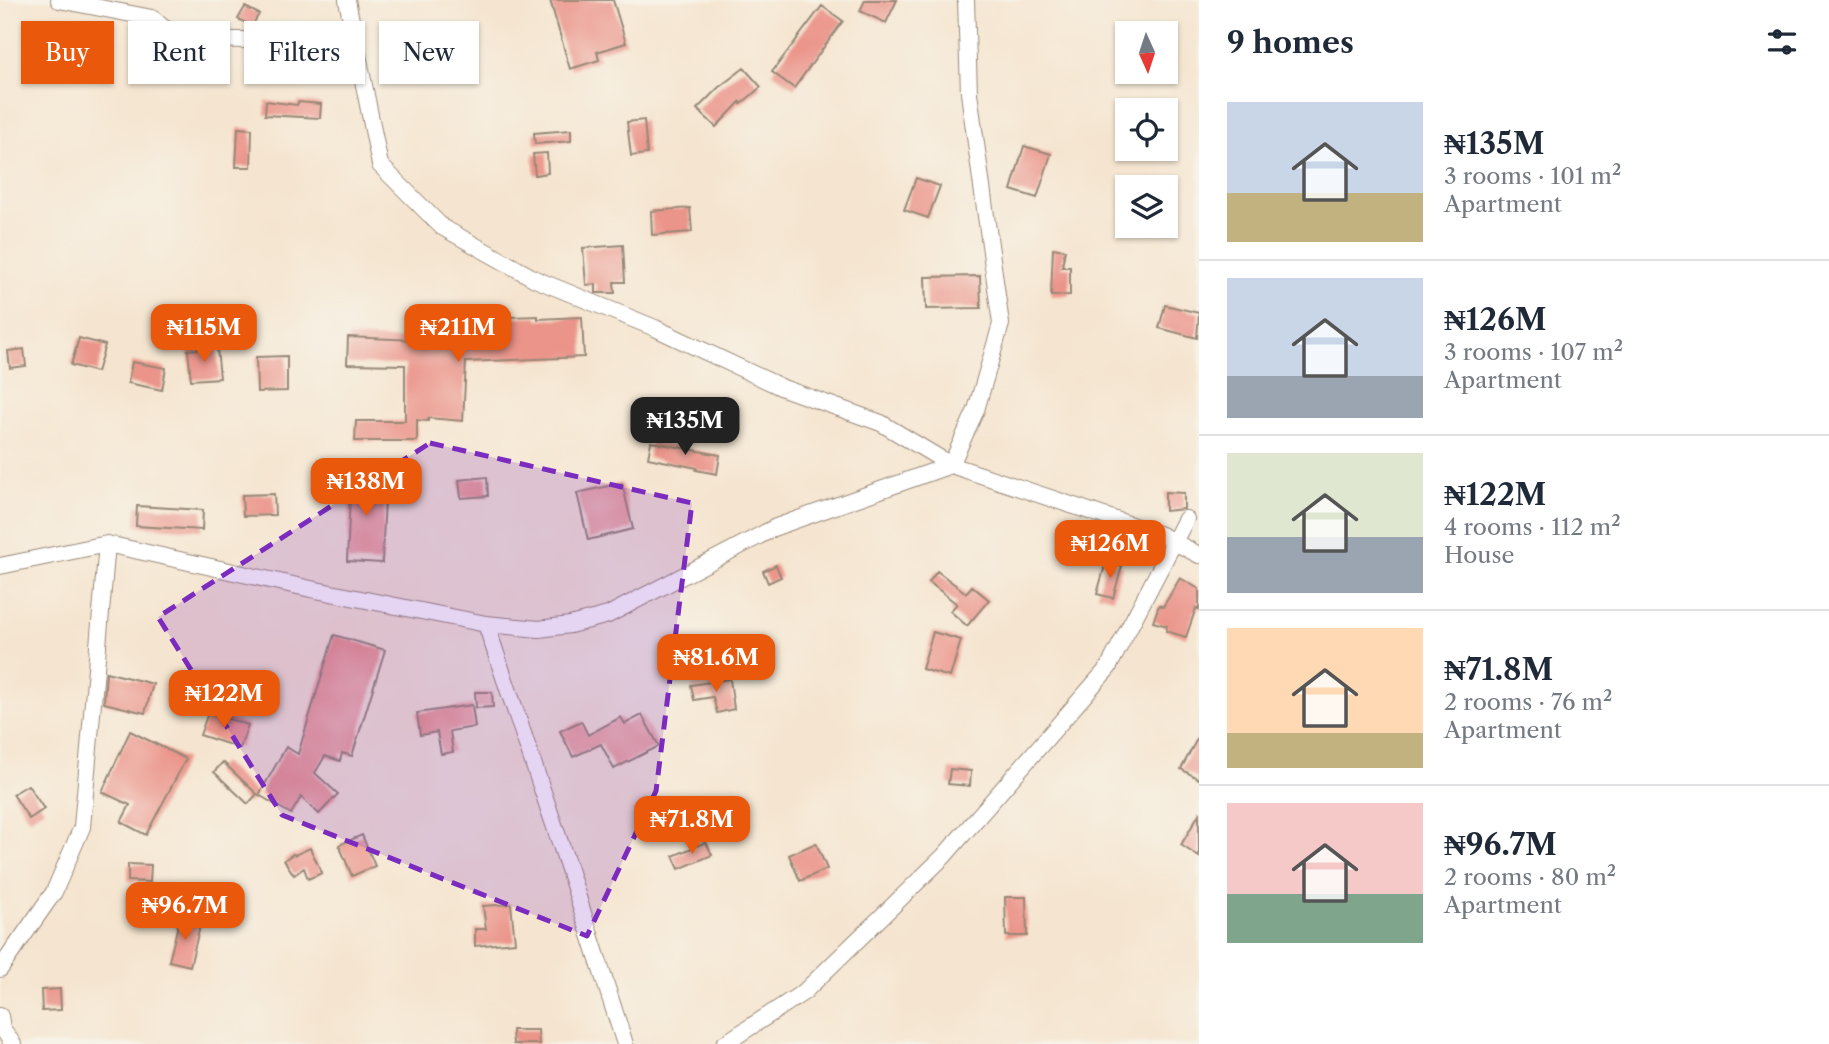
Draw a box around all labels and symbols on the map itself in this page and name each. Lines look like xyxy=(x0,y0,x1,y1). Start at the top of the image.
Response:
north arrow xyxy=(1115,21,1178,84)
pin: ₦115M xyxy=(155,304,253,364)
pin: ₦211M xyxy=(409,304,507,364)
pin: ₦135M xyxy=(636,398,734,457)
pin: ₦138M xyxy=(317,458,415,518)
pin: ₦126M xyxy=(1061,520,1159,580)
pin: ₦81.6M xyxy=(659,634,773,694)
pin: ₦122M xyxy=(175,670,273,730)
pin: ₦71.8M xyxy=(635,796,749,856)
pin: ₦96.7M xyxy=(128,883,242,942)

